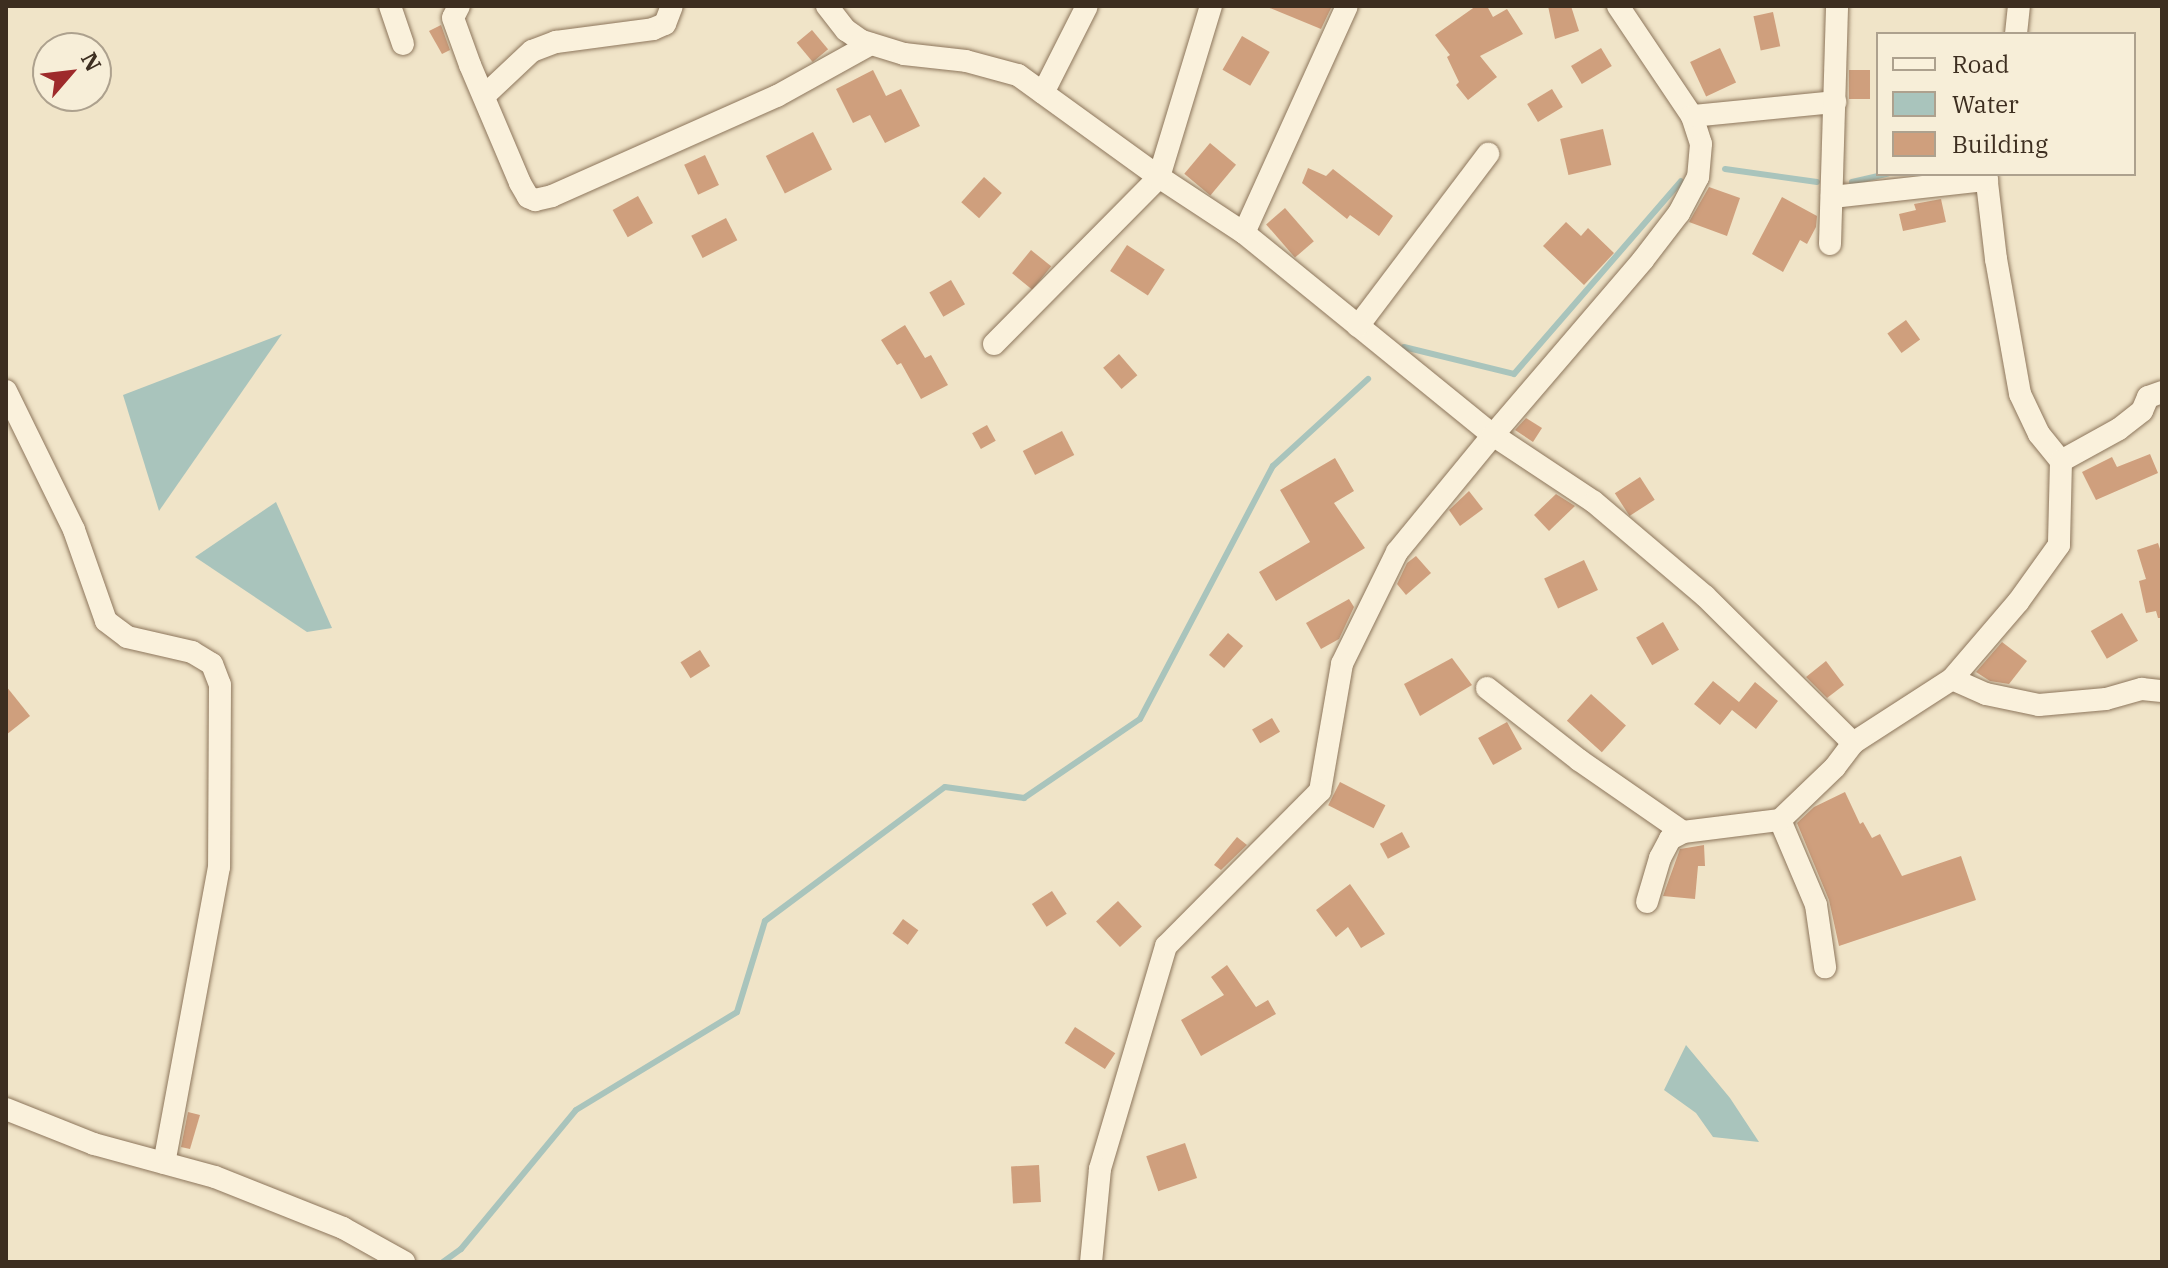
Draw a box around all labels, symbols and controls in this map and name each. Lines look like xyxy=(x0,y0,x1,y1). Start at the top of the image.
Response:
north arrow xyxy=(32,32,112,112)
legend xyxy=(1876,32,2136,176)
text: N xyxy=(75,47,109,76)
text: Road xyxy=(1952,48,2009,80)
text: Water xyxy=(1952,88,2019,120)
text: Building xyxy=(1952,128,2048,160)

